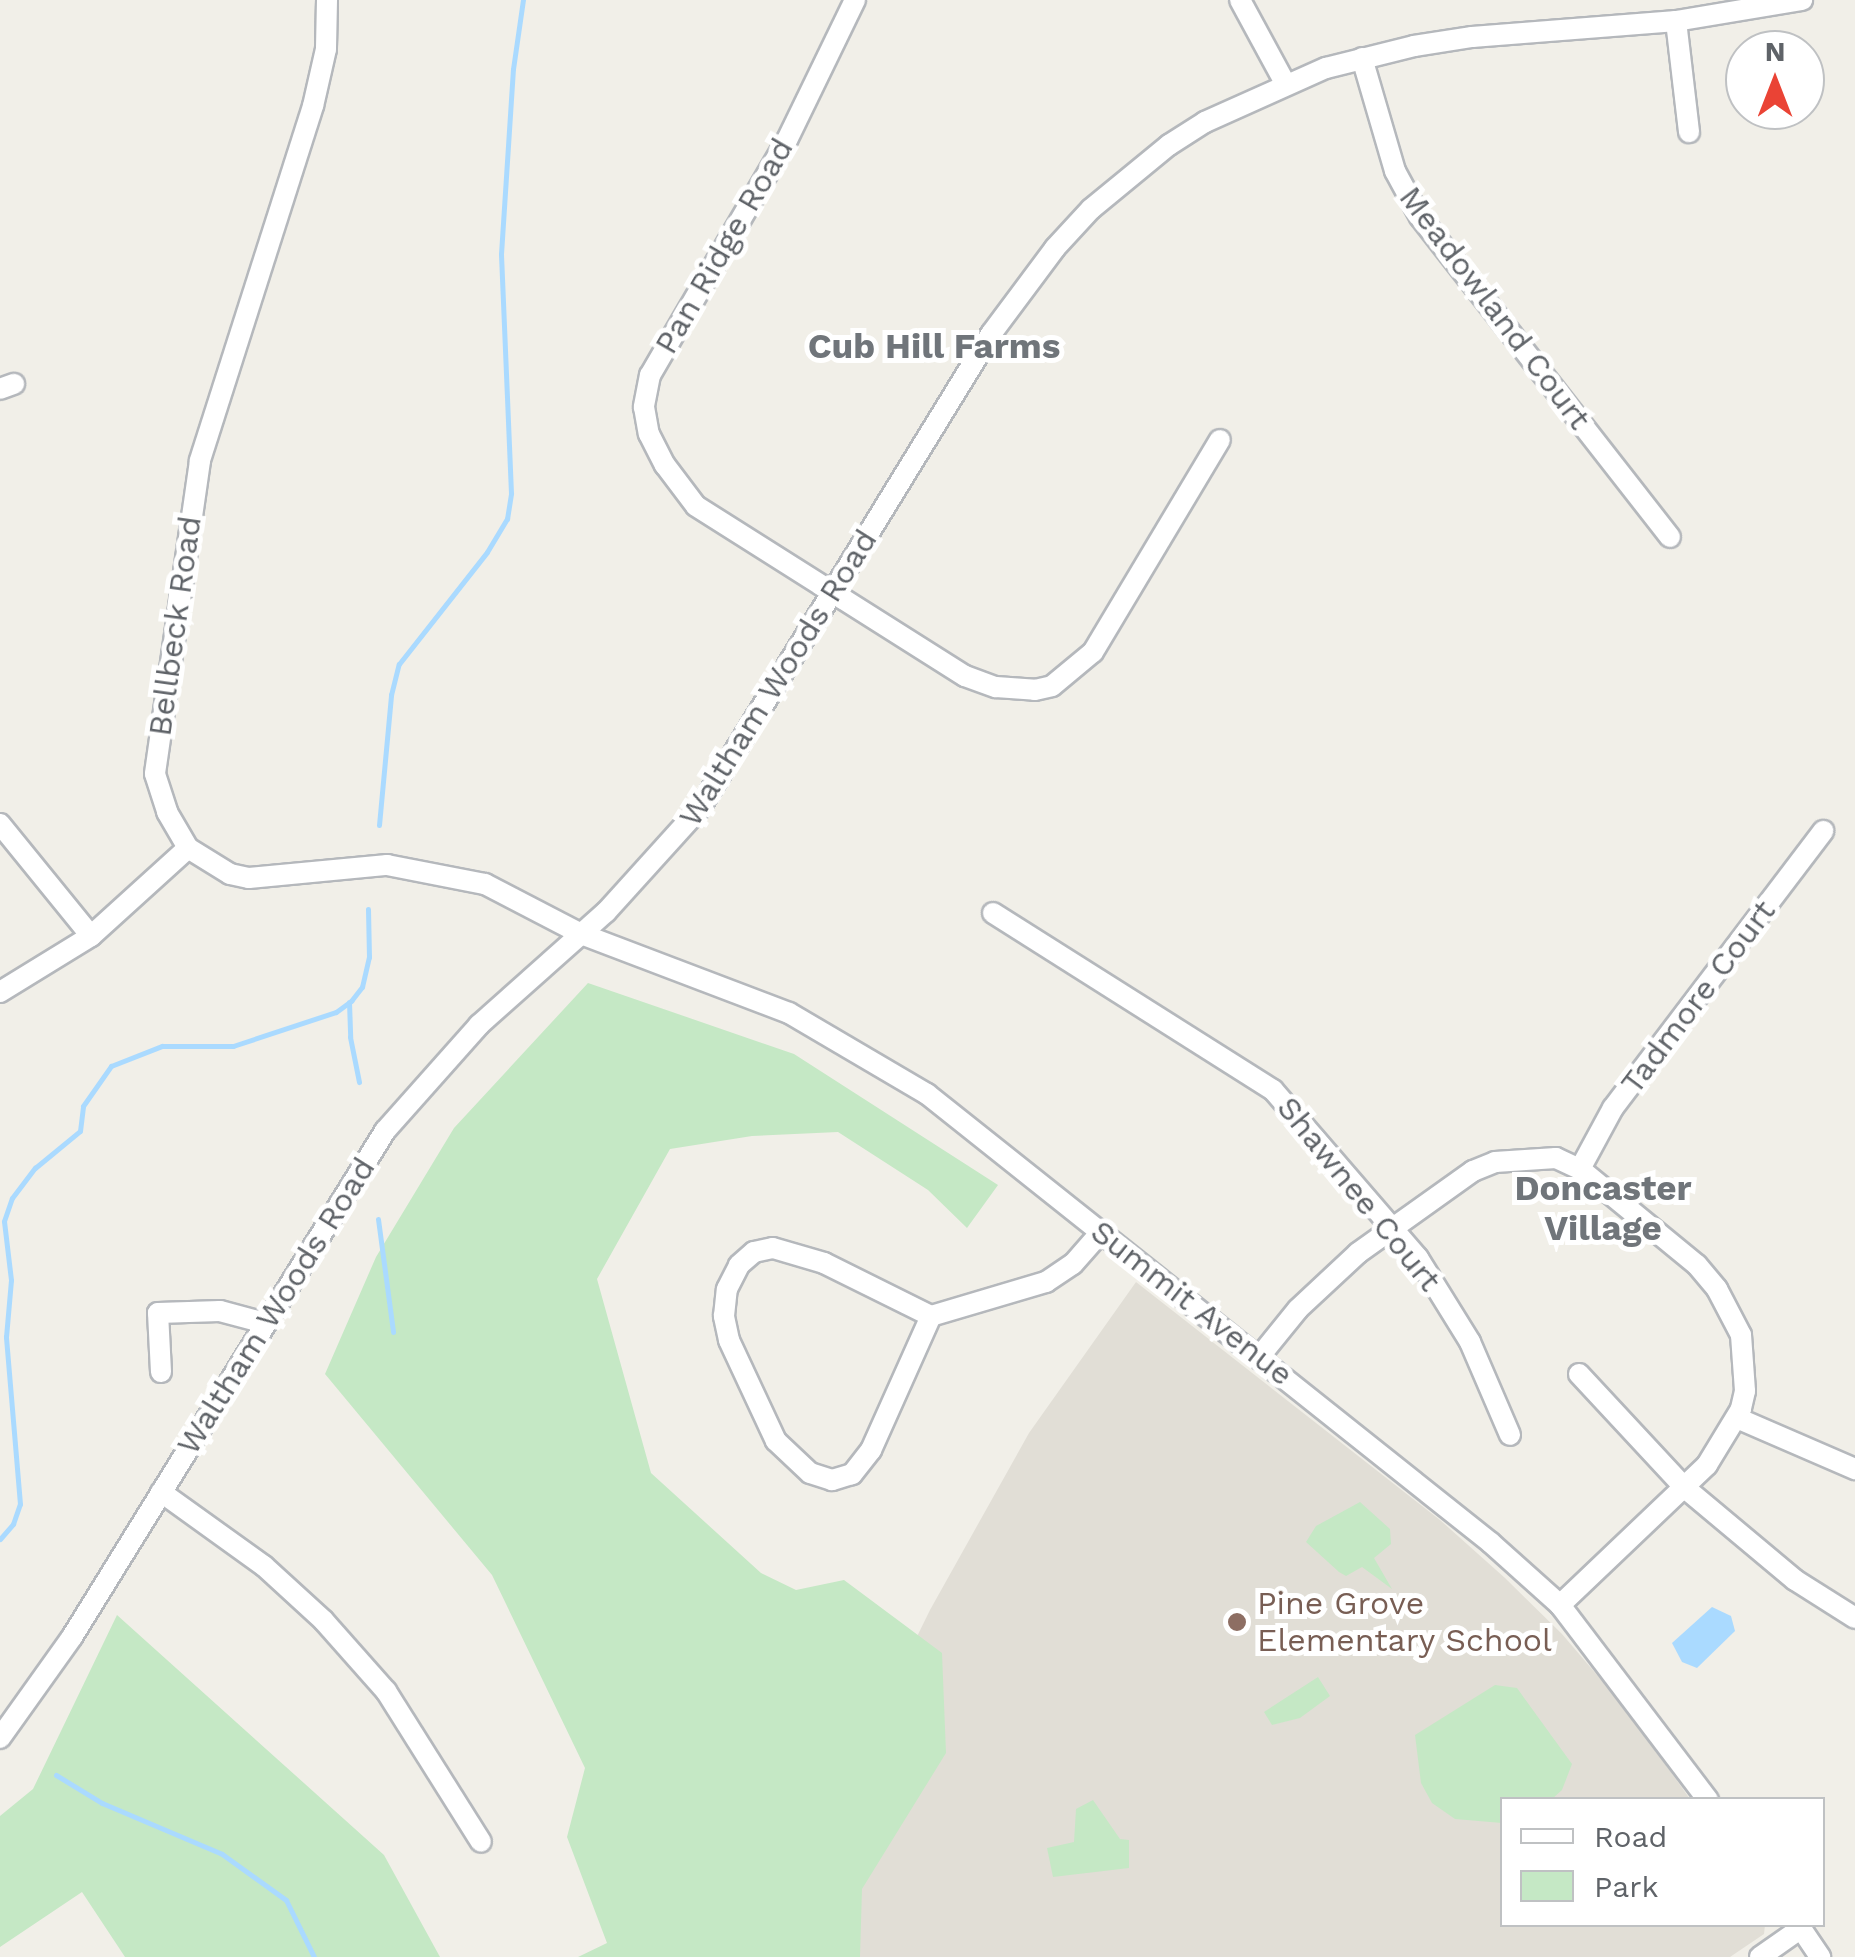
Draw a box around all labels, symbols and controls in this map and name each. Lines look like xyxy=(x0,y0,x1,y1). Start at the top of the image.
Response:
north arrow xyxy=(1725,30,1825,130)
text: N xyxy=(1765,35,1785,68)
street label: Pan Ridge Road xyxy=(647,131,801,361)
street label: Meadowland Court xyxy=(1391,179,1599,437)
district label: Cub Hill Farms xyxy=(807,325,1061,367)
street label: Bellbeck Road xyxy=(140,513,210,739)
street label: Waltham Woods Road xyxy=(671,522,885,834)
street label: Tadmore Court xyxy=(1613,893,1783,1101)
street label: Shawnee Court xyxy=(1269,1089,1449,1299)
street label: Waltham Woods Road xyxy=(169,1150,383,1462)
district label: Doncaster Village xyxy=(1514,1167,1692,1249)
street label: Summit Avenue xyxy=(1083,1212,1301,1394)
place label: Pine Grove Elementary School xyxy=(1257,1585,1553,1660)
marker: Pine Grove Elementary School xyxy=(1226,1611,1248,1633)
legend xyxy=(1500,1797,1825,1927)
text: Road xyxy=(1594,1819,1667,1854)
text: Park xyxy=(1594,1869,1659,1904)

